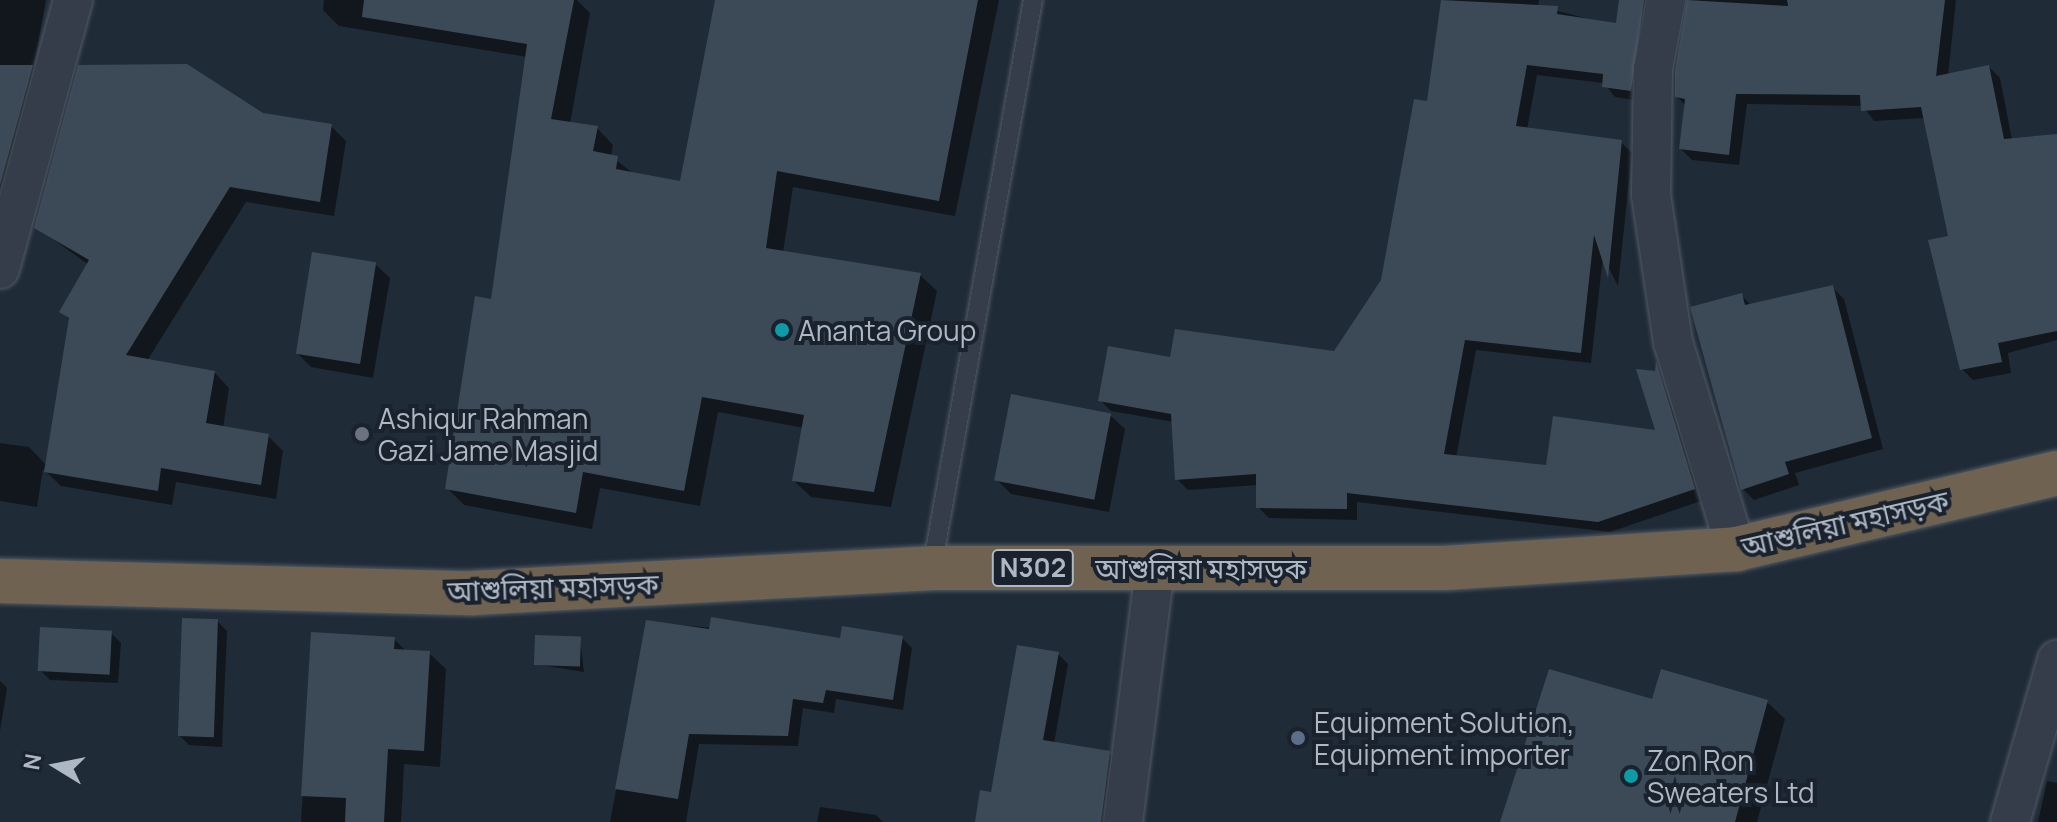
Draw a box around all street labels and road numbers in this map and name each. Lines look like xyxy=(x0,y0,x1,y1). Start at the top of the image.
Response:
street label: আশুলিয়া মহাসড়ক xyxy=(1738,483,1952,563)
road number: N302 xyxy=(991,546,1075,590)
street label: আশুলিয়া মহাসড়ক xyxy=(1095,551,1307,585)
street label: আশুলিয়া মহাসড়ক xyxy=(447,567,659,607)

